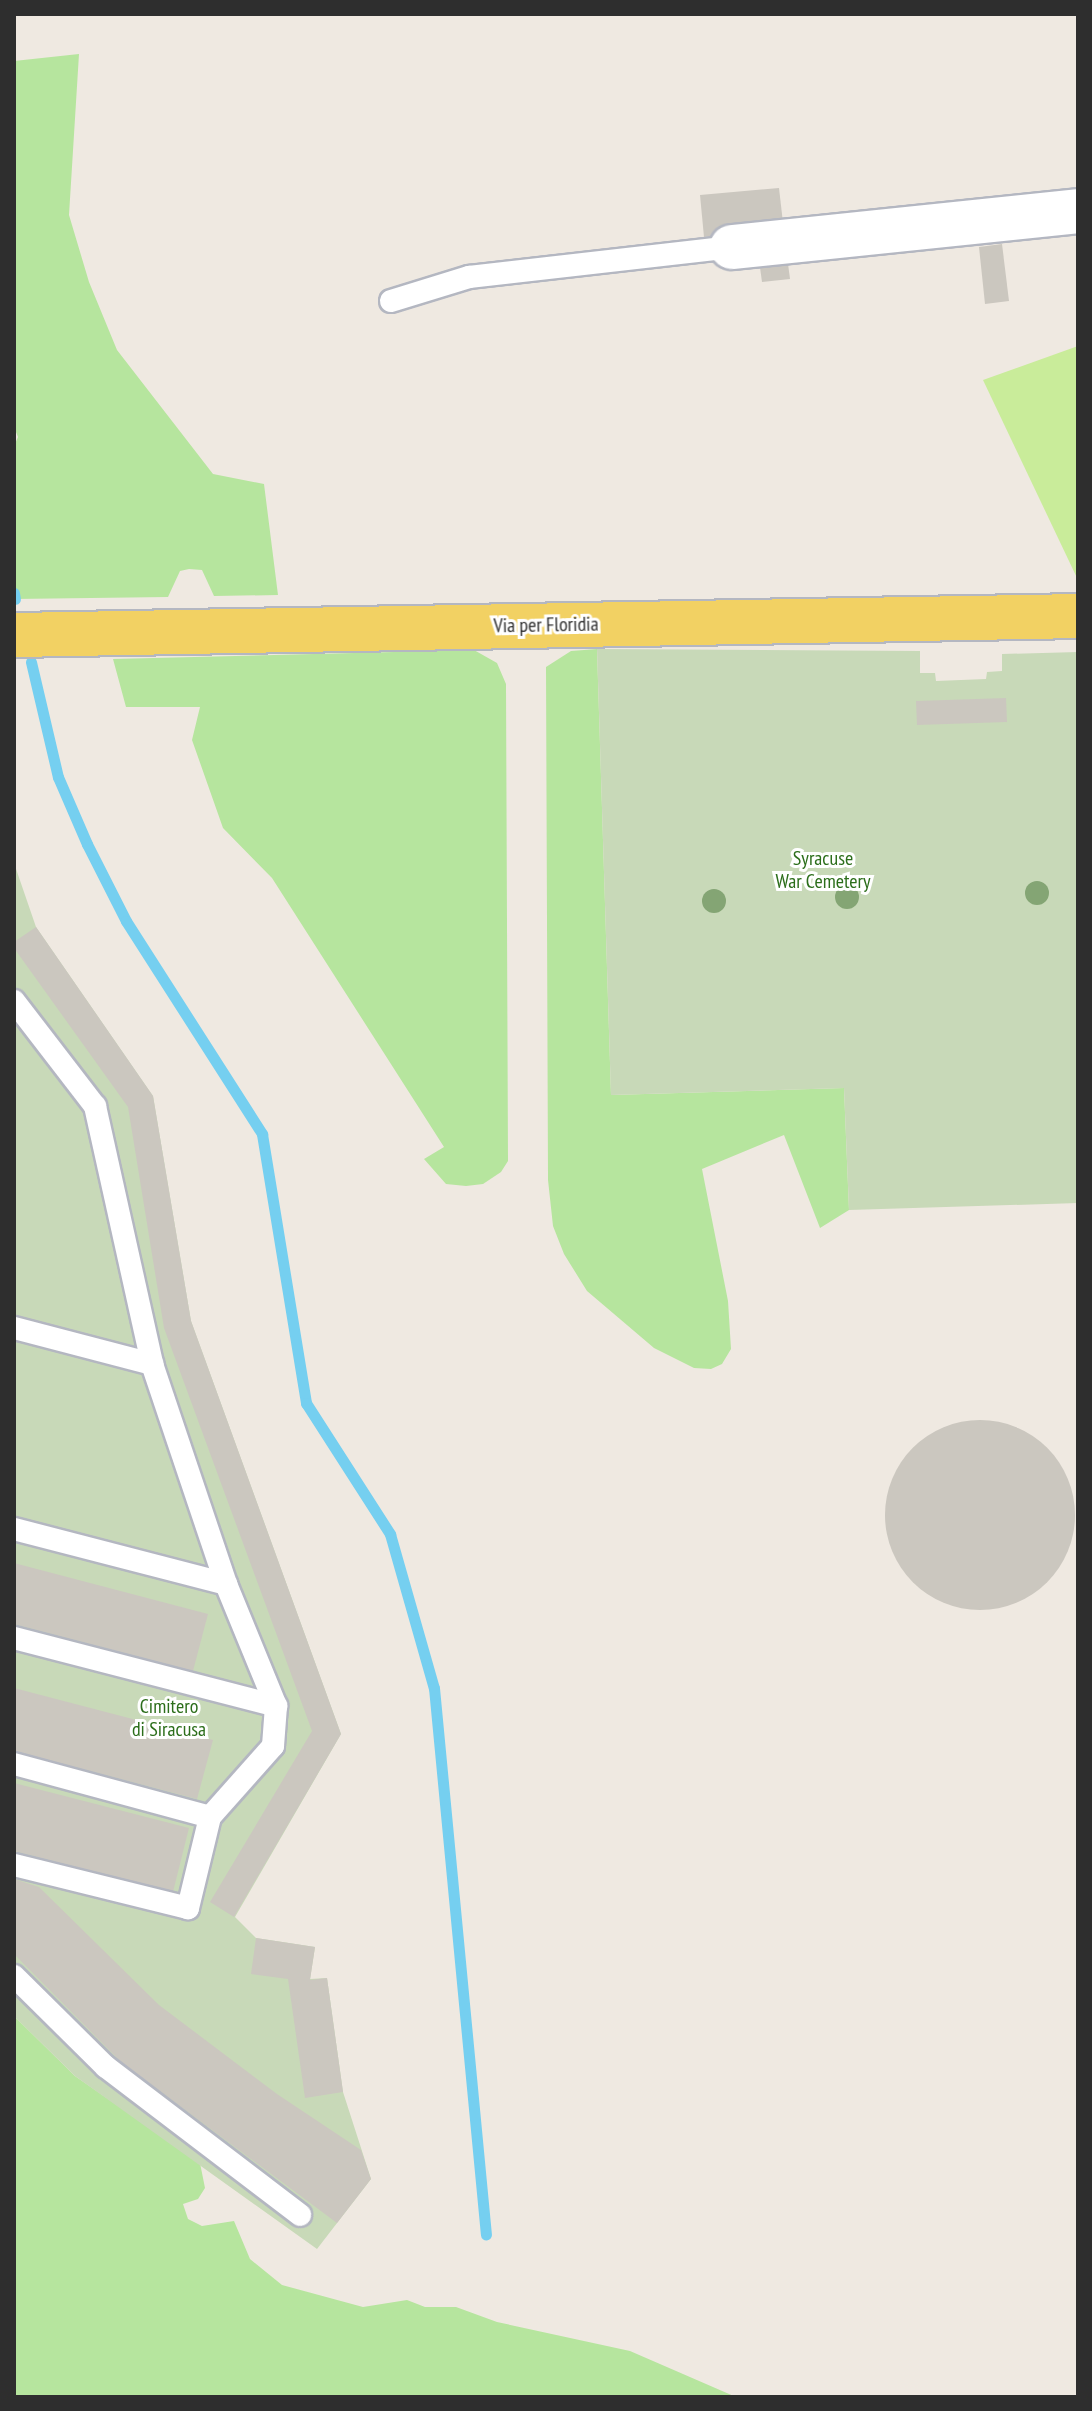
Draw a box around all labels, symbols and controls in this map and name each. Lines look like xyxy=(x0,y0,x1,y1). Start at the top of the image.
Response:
street label: Via per Floridia xyxy=(493,612,599,638)
park label: Syracuse War Cemetery xyxy=(775,846,871,893)
park label: Cimitero di Siracusa xyxy=(132,1694,206,1741)

